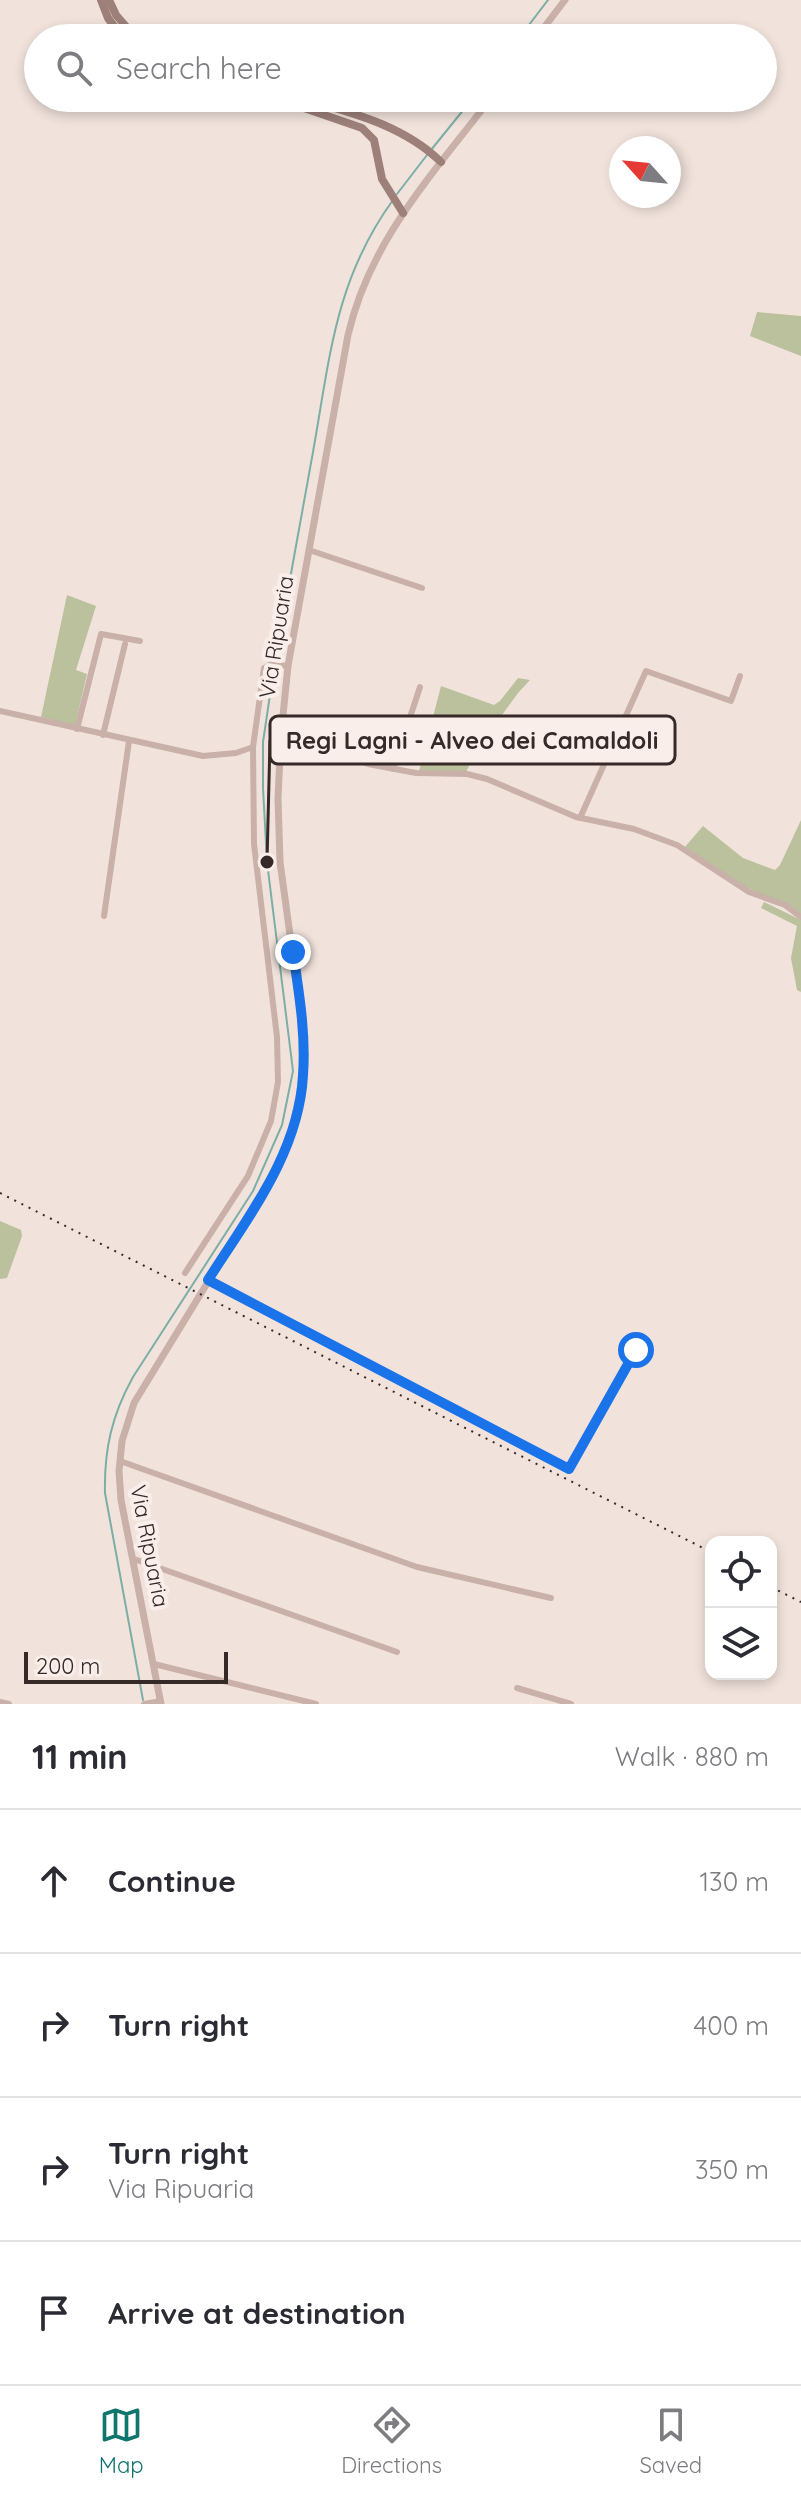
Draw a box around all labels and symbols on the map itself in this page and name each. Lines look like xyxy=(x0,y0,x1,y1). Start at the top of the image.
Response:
north arrow xyxy=(609,136,681,208)
street label: Via Ripuaria xyxy=(252,574,300,700)
callout: Regi Lagni - Alveo dei Camaldoli xyxy=(270,716,675,764)
text: Regi Lagni - Alveo dei Camaldoli xyxy=(286,725,658,755)
route end xyxy=(275,934,311,970)
route start xyxy=(618,1332,654,1368)
street label: Via Ripuaria xyxy=(124,1483,176,1609)
scale bar xyxy=(24,1648,228,1684)

